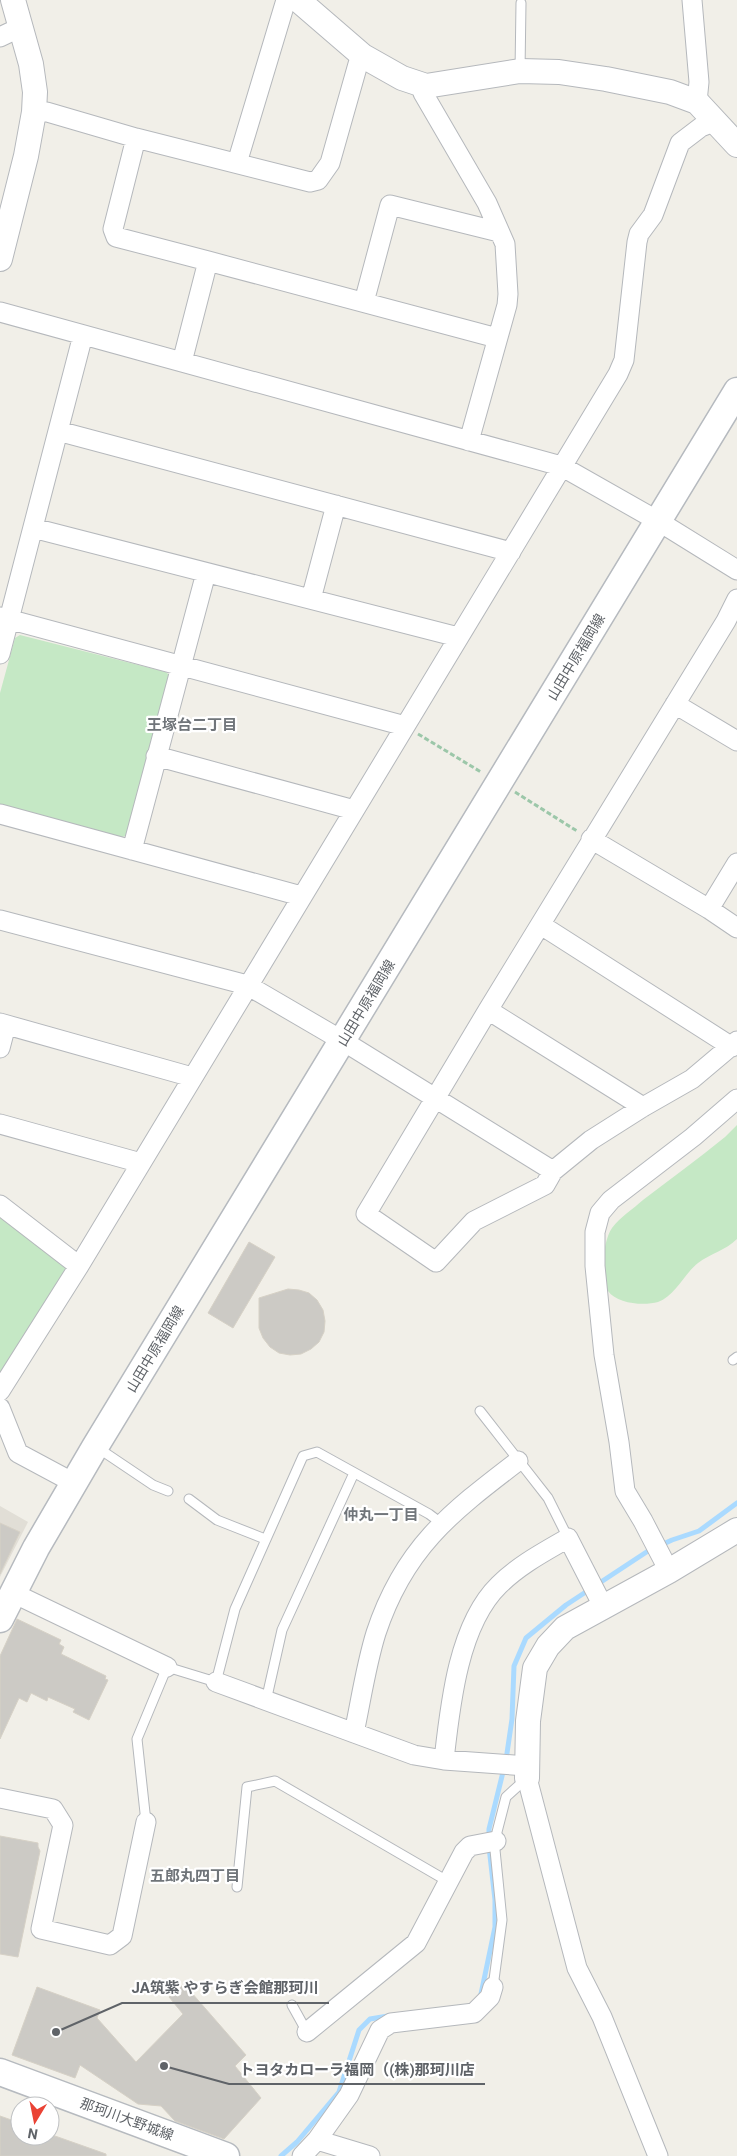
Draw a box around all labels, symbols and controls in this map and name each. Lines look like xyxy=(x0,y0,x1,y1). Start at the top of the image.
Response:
street label: 山田中原福岡線 xyxy=(544,611,608,703)
district label: 王塚台二丁目 xyxy=(147,716,237,734)
street label: 山田中原福岡線 xyxy=(334,957,398,1049)
street label: 山田中原福岡線 xyxy=(123,1303,187,1395)
district label: 仲丸一丁目 xyxy=(343,1506,419,1524)
district label: 五郎丸四丁目 xyxy=(150,1867,240,1885)
callout: JA筑紫 やすらぎ会館那珂川 xyxy=(122,1973,329,2003)
text: JA筑紫 やすらぎ会館那珂川 xyxy=(131,1979,319,1997)
callout: トヨタカローラ福岡（(株)那珂川店 xyxy=(229,2054,485,2084)
text: トヨタカローラ福岡（(株)那珂川店 xyxy=(239,2061,475,2079)
street label: 那珂川大野城線 xyxy=(78,2095,176,2143)
north arrow xyxy=(10,2096,60,2146)
text: N xyxy=(26,2125,39,2143)

